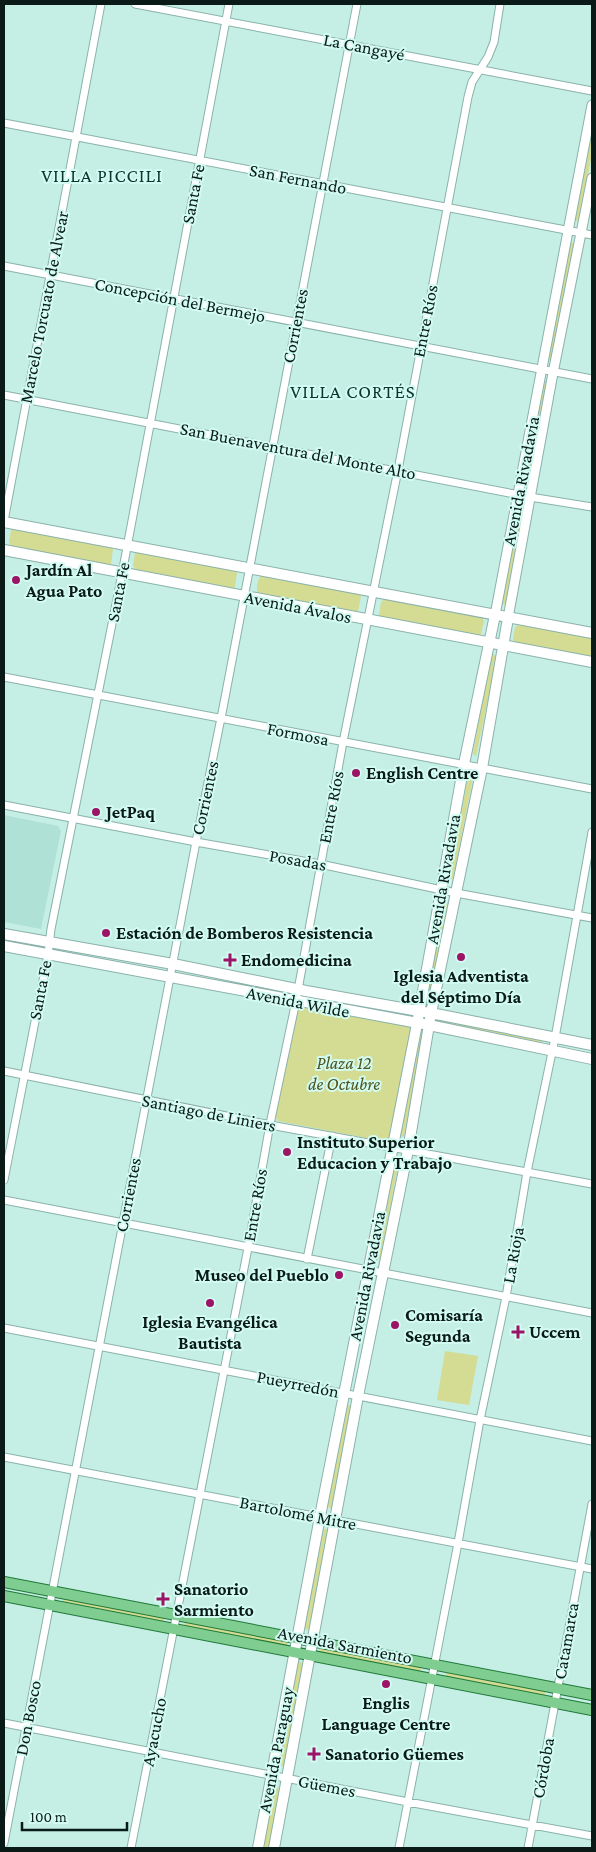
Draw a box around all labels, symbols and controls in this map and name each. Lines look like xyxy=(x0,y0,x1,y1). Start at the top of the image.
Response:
street label: La Cangayé xyxy=(322,29,406,65)
street label: San Fernando xyxy=(248,160,348,198)
street label: Santa Fe xyxy=(177,162,209,226)
district label: VILLA PICCILI xyxy=(41,165,163,186)
street label: Marcelo Torcuato de Alvear xyxy=(16,208,73,405)
street label: Concepción del Bermejo xyxy=(93,274,267,327)
street label: Entre Ríos xyxy=(408,283,442,359)
street label: Corrientes xyxy=(278,287,312,365)
district label: VILLA CORTÉS xyxy=(290,381,416,402)
street label: Avenida Rivadavia xyxy=(499,414,543,548)
street label: San Buenaventura del Monte Alto xyxy=(178,418,418,484)
place label: Jardín Al Agua Pato xyxy=(24,560,102,601)
street label: Santa Fe xyxy=(102,560,134,624)
marker: Jardín Al Agua Pato xyxy=(10,574,22,586)
street label: Avenida Ávalos xyxy=(243,587,353,627)
street label: Formosa xyxy=(265,718,331,750)
street label: Corrientes xyxy=(187,759,223,837)
place label: English Centre xyxy=(366,763,478,783)
marker: English Centre xyxy=(350,767,362,779)
street label: Entre Ríos xyxy=(314,769,348,845)
place label: JetPaq xyxy=(104,802,155,822)
marker: JetPaq xyxy=(90,806,102,818)
street label: Avenida Rivadavia xyxy=(422,812,464,946)
street label: Posadas xyxy=(268,845,328,875)
place label: Estación de Bomberos Resistencia xyxy=(116,923,373,943)
marker: Estación de Bomberos Resistencia xyxy=(100,927,112,939)
place label: Endomedicina xyxy=(241,950,352,970)
marker: Iglesia Adventista del Séptimo Día xyxy=(455,951,467,963)
marker: Endomedicina xyxy=(223,953,237,967)
street label: Santa Fe xyxy=(24,958,56,1022)
place label: Iglesia Adventista del Séptimo Día xyxy=(393,966,529,1007)
street label: Avenida Wilde xyxy=(245,982,351,1022)
park label: Plaza 12 de Octubre xyxy=(308,1053,380,1094)
street label: Santiago de Liniers xyxy=(140,1090,278,1136)
place label: Instituto Superior Educacion y Trabajo xyxy=(297,1132,452,1174)
marker: Instituto Superior Educacion y Trabajo xyxy=(281,1146,293,1158)
street label: Corrientes xyxy=(111,1156,145,1234)
street label: Entre Ríos xyxy=(239,1167,271,1243)
street label: Avenida Rivadavia xyxy=(345,1209,389,1343)
street label: La Rioja xyxy=(498,1225,529,1285)
place label: Museo del Pueblo xyxy=(195,1265,329,1285)
marker: Museo del Pueblo xyxy=(333,1269,345,1281)
marker: Iglesia Evangélica Bautista xyxy=(204,1297,216,1309)
place label: Comisaría Segunda xyxy=(405,1305,483,1346)
place label: Iglesia Evangélica Bautista xyxy=(142,1312,278,1353)
marker: Comisaría Segunda xyxy=(389,1319,401,1331)
place label: Uccem xyxy=(529,1322,581,1342)
marker: Uccem xyxy=(511,1325,525,1339)
street label: Pueyrredón xyxy=(255,1366,341,1402)
street label: Bartolomé Mitre xyxy=(238,1492,358,1534)
place label: Sanatorio Sarmiento xyxy=(174,1579,254,1620)
marker: Sanatorio Sarmiento xyxy=(156,1592,170,1606)
street label: Catamarca xyxy=(549,1601,583,1681)
street label: Avenida Sarmiento xyxy=(276,1622,414,1668)
marker: Englis Language Centre xyxy=(380,1678,392,1690)
street label: Don Bosco xyxy=(11,1679,45,1757)
street label: Avenida Paraguay xyxy=(254,1685,298,1815)
place label: Englis Language Centre xyxy=(322,1693,450,1734)
street label: Ayacucho xyxy=(138,1696,170,1768)
street label: Córdoba xyxy=(528,1736,558,1800)
place label: Sanatorio Güemes xyxy=(325,1744,464,1764)
marker: Sanatorio Güemes xyxy=(307,1747,321,1761)
street label: Güemes xyxy=(296,1771,358,1801)
scale bar xyxy=(22,1800,128,1832)
text: 100 m xyxy=(30,1809,67,1825)

